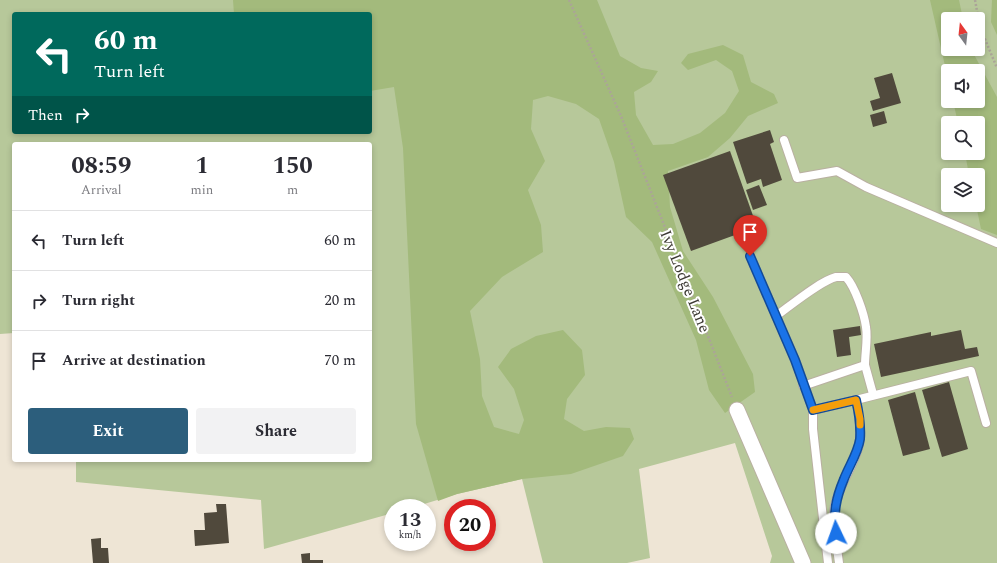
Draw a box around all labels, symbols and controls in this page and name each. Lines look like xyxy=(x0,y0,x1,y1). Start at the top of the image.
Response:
north arrow xyxy=(941,12,985,56)
map controls xyxy=(941,12,985,212)
text: 60 m xyxy=(94,19,158,62)
icon: left xyxy=(28,28,80,80)
text: Turn left xyxy=(94,58,165,85)
button: sound xyxy=(941,64,985,108)
text: Then xyxy=(28,104,63,127)
icon: right xyxy=(71,104,93,126)
button: search xyxy=(941,116,985,160)
text: 08:59 xyxy=(71,148,131,184)
text: 1 xyxy=(195,148,209,184)
text: 150 xyxy=(272,148,313,184)
button: layers xyxy=(941,168,985,212)
text: Arrival xyxy=(81,180,122,200)
text: min xyxy=(191,180,213,200)
text: m xyxy=(287,180,298,200)
pin xyxy=(733,215,767,256)
icon: arrive xyxy=(739,221,761,243)
street label: Ivy Lodge Lane xyxy=(654,226,717,336)
text: Turn left xyxy=(62,229,124,252)
text: 60 m xyxy=(324,229,356,252)
icon: left xyxy=(28,230,50,252)
text: Turn right xyxy=(62,289,135,312)
text: 20 m xyxy=(324,289,356,312)
icon: right xyxy=(28,290,50,312)
text: Arrive at destination xyxy=(62,349,206,372)
text: 70 m xyxy=(324,349,356,372)
icon: arrive xyxy=(28,350,50,372)
button: Exit xyxy=(28,408,188,454)
button: Share xyxy=(196,408,356,454)
speed limit sign: 20 xyxy=(444,499,496,551)
text: 13 xyxy=(399,505,421,535)
position arrow xyxy=(815,512,857,554)
text: km/h xyxy=(399,527,421,543)

